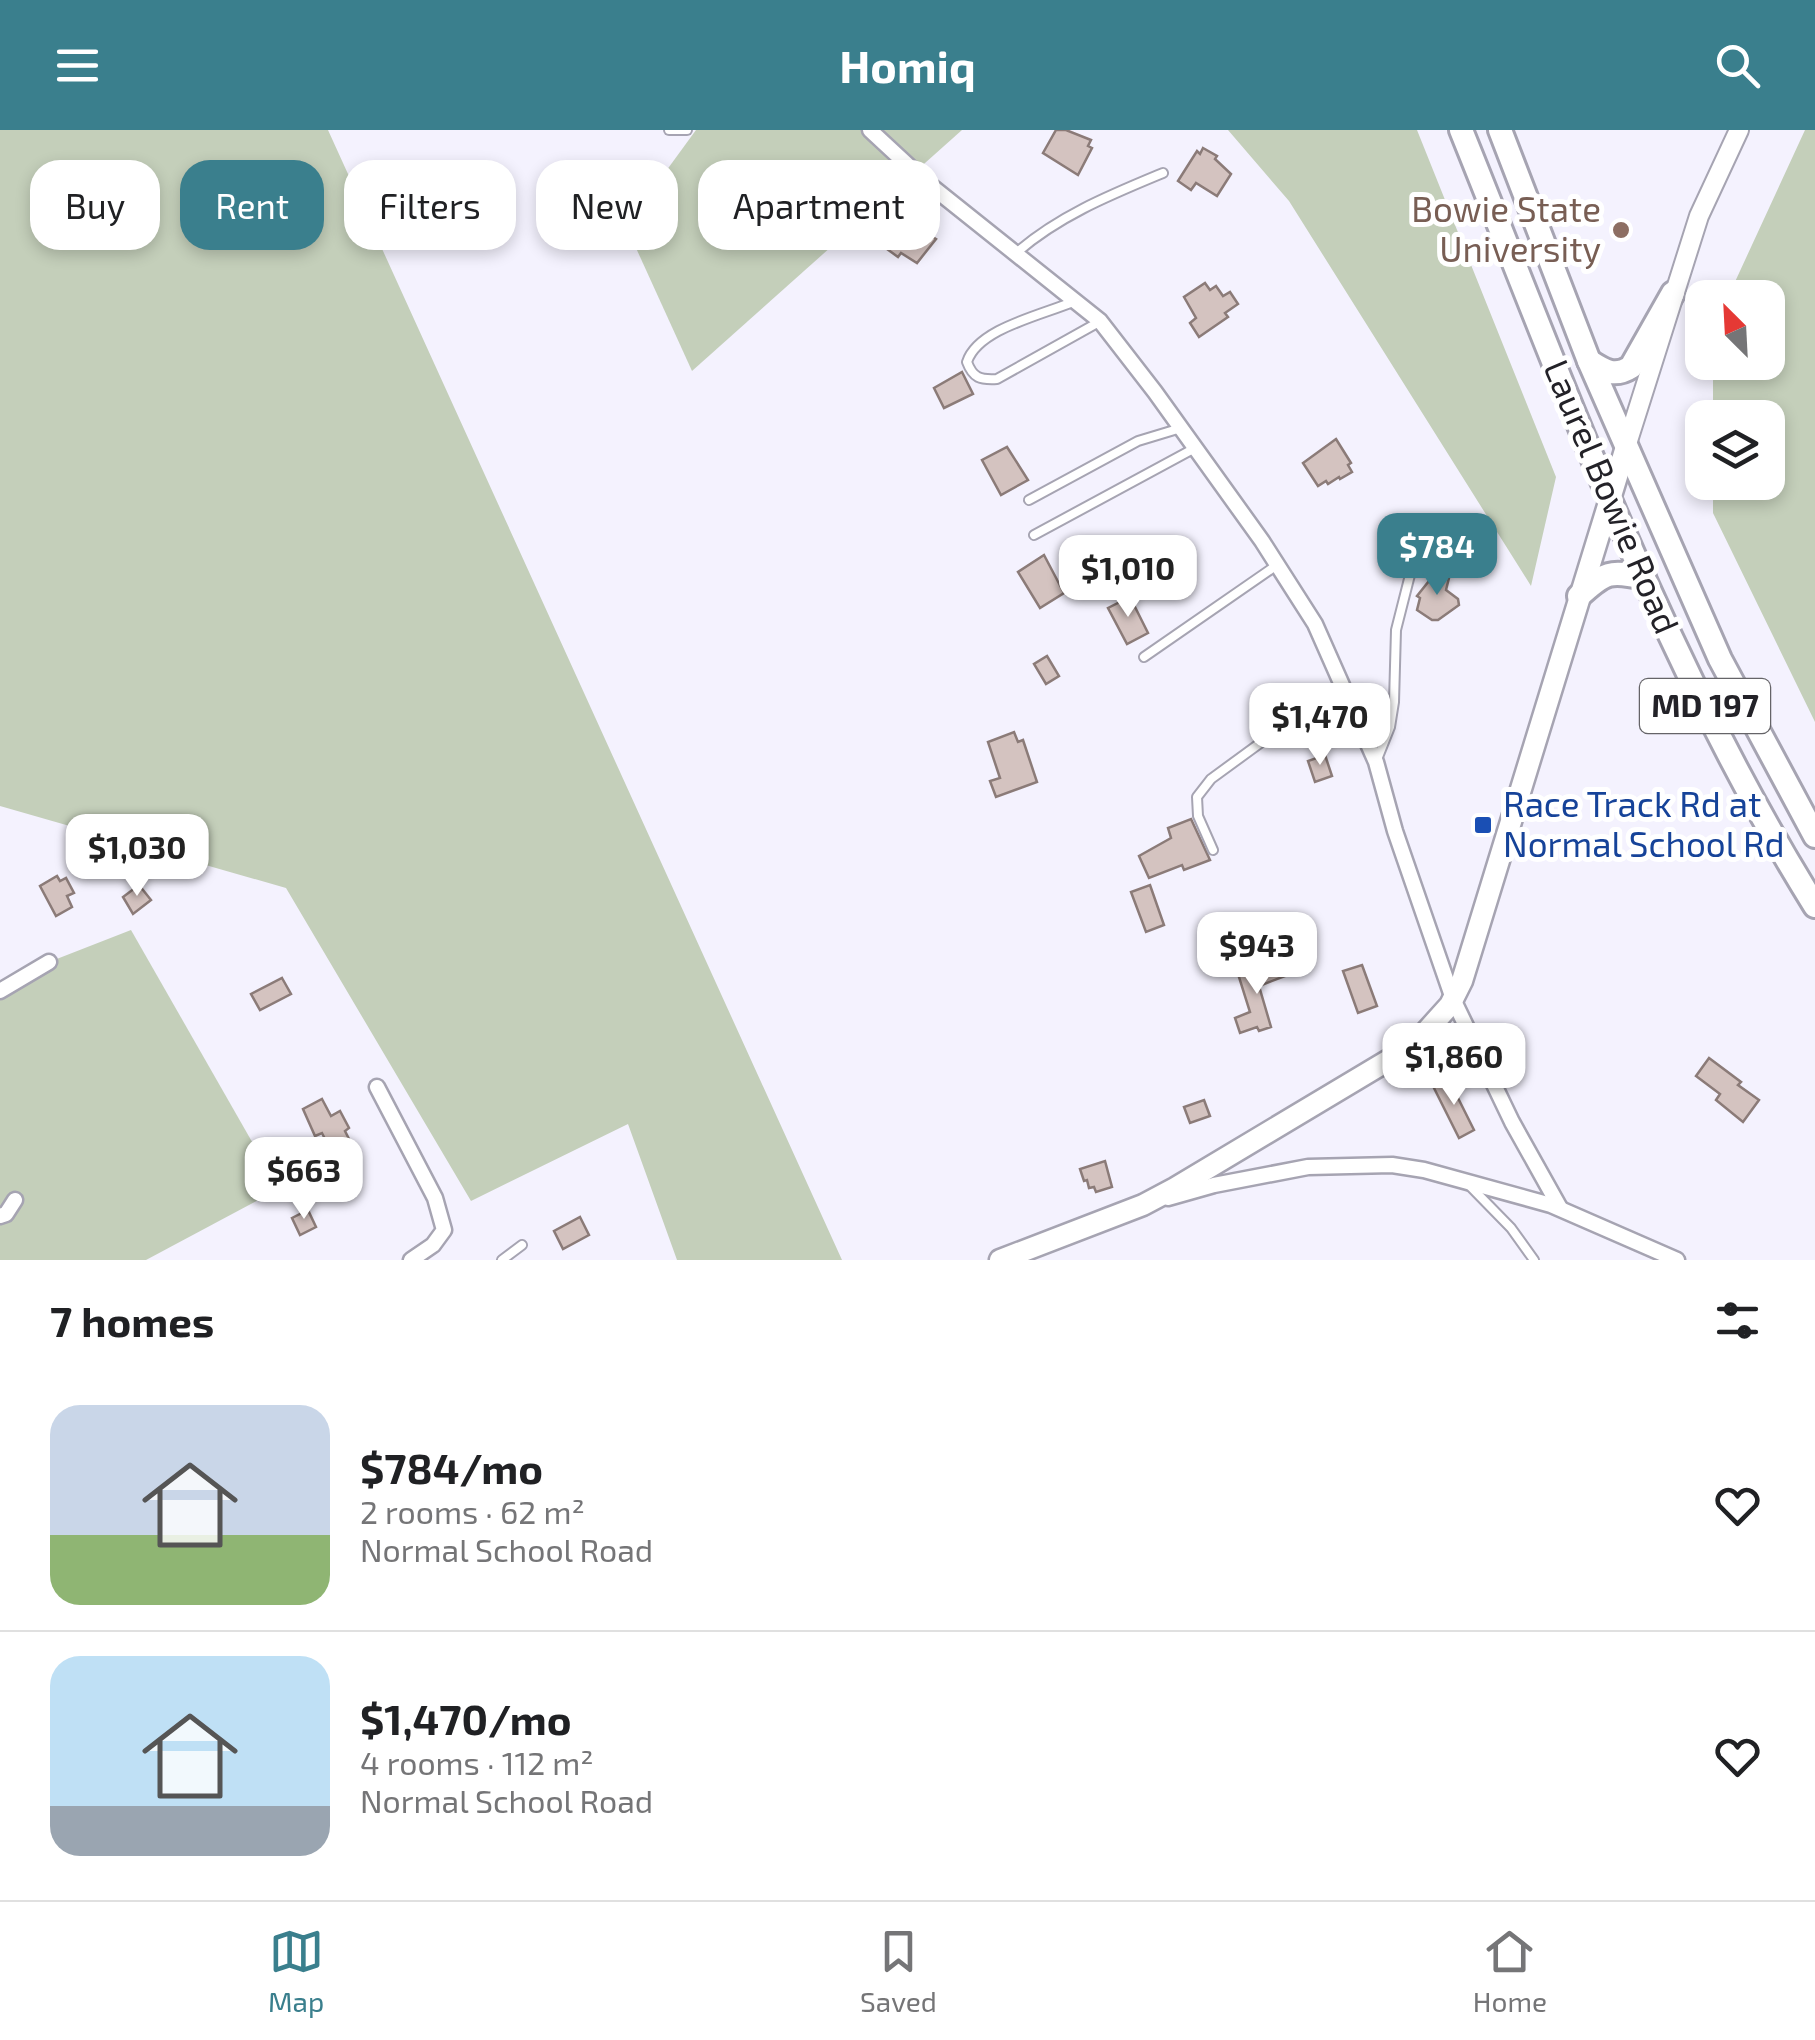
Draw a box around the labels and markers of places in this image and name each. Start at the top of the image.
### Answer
place label: Bowie State University [1411,187,1601,269]
marker: Bowie State University [1610,219,1632,241]
pin: $784 [1378,513,1496,598]
pin: $1,010 [1047,535,1209,620]
pin: $1,470 [1239,683,1401,768]
place label: Race Track Rd at Normal School Rd [1503,782,1785,864]
pin: $1,030 [56,814,218,899]
marker: Race Track Rd at Normal School Rd [1472,814,1494,836]
pin: $943 [1198,912,1316,997]
pin: $1,860 [1373,1023,1535,1108]
pin: $663 [245,1137,363,1222]

